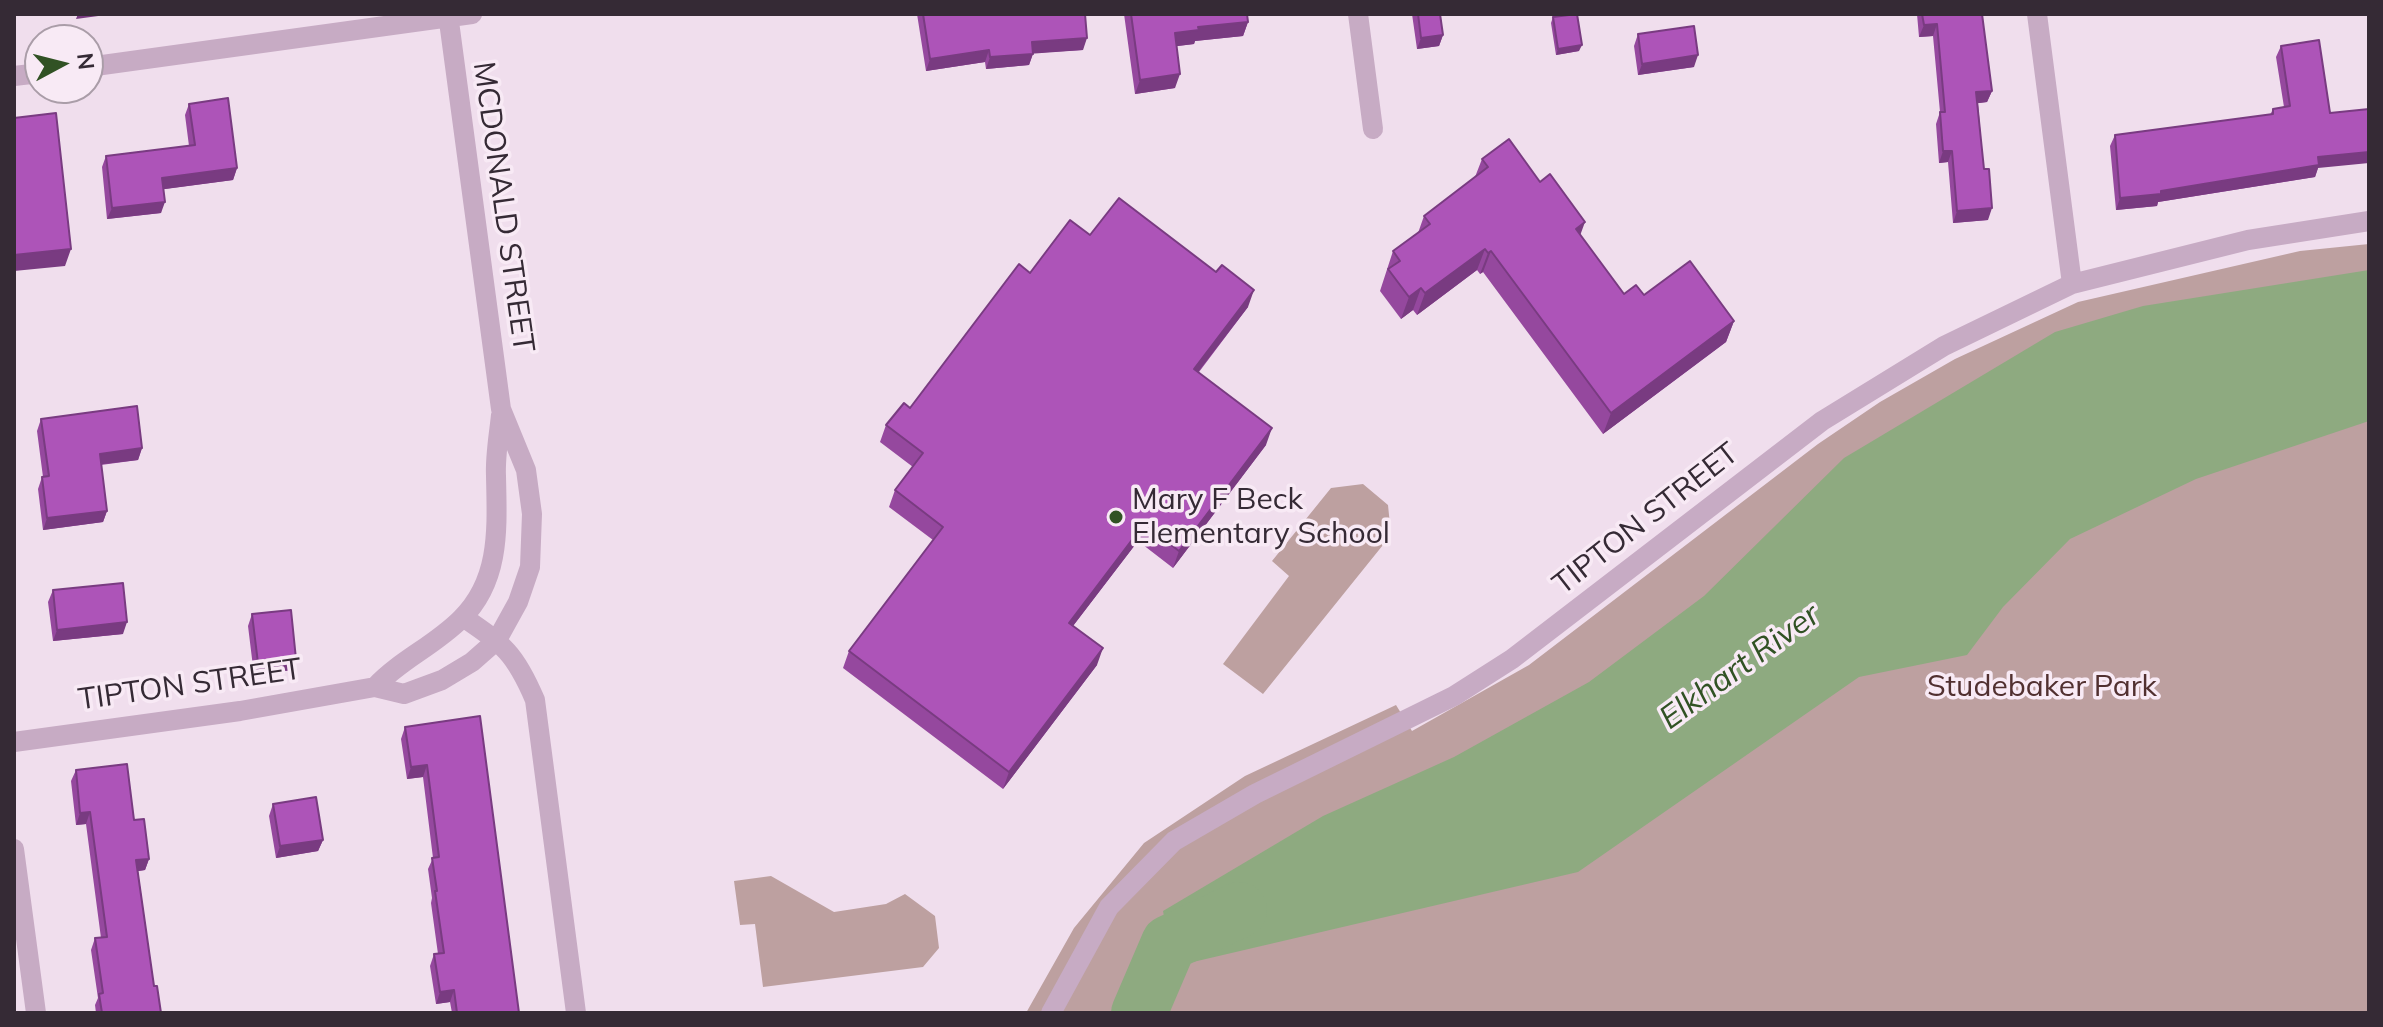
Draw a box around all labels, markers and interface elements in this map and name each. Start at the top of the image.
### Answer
north arrow [24,24,104,104]
text: N [71,51,101,71]
street label: MCDONALD STREET [465,59,541,355]
street label: TIPTON STREET [1546,435,1746,603]
place label: Mary F Beck Elementary School [1132,482,1390,552]
marker: Mary F Beck Elementary School [1107,508,1125,526]
water label: Elkhart River [1652,596,1828,738]
street label: TIPTON STREET [76,652,304,718]
park label: Studebaker Park [1927,669,2157,705]

